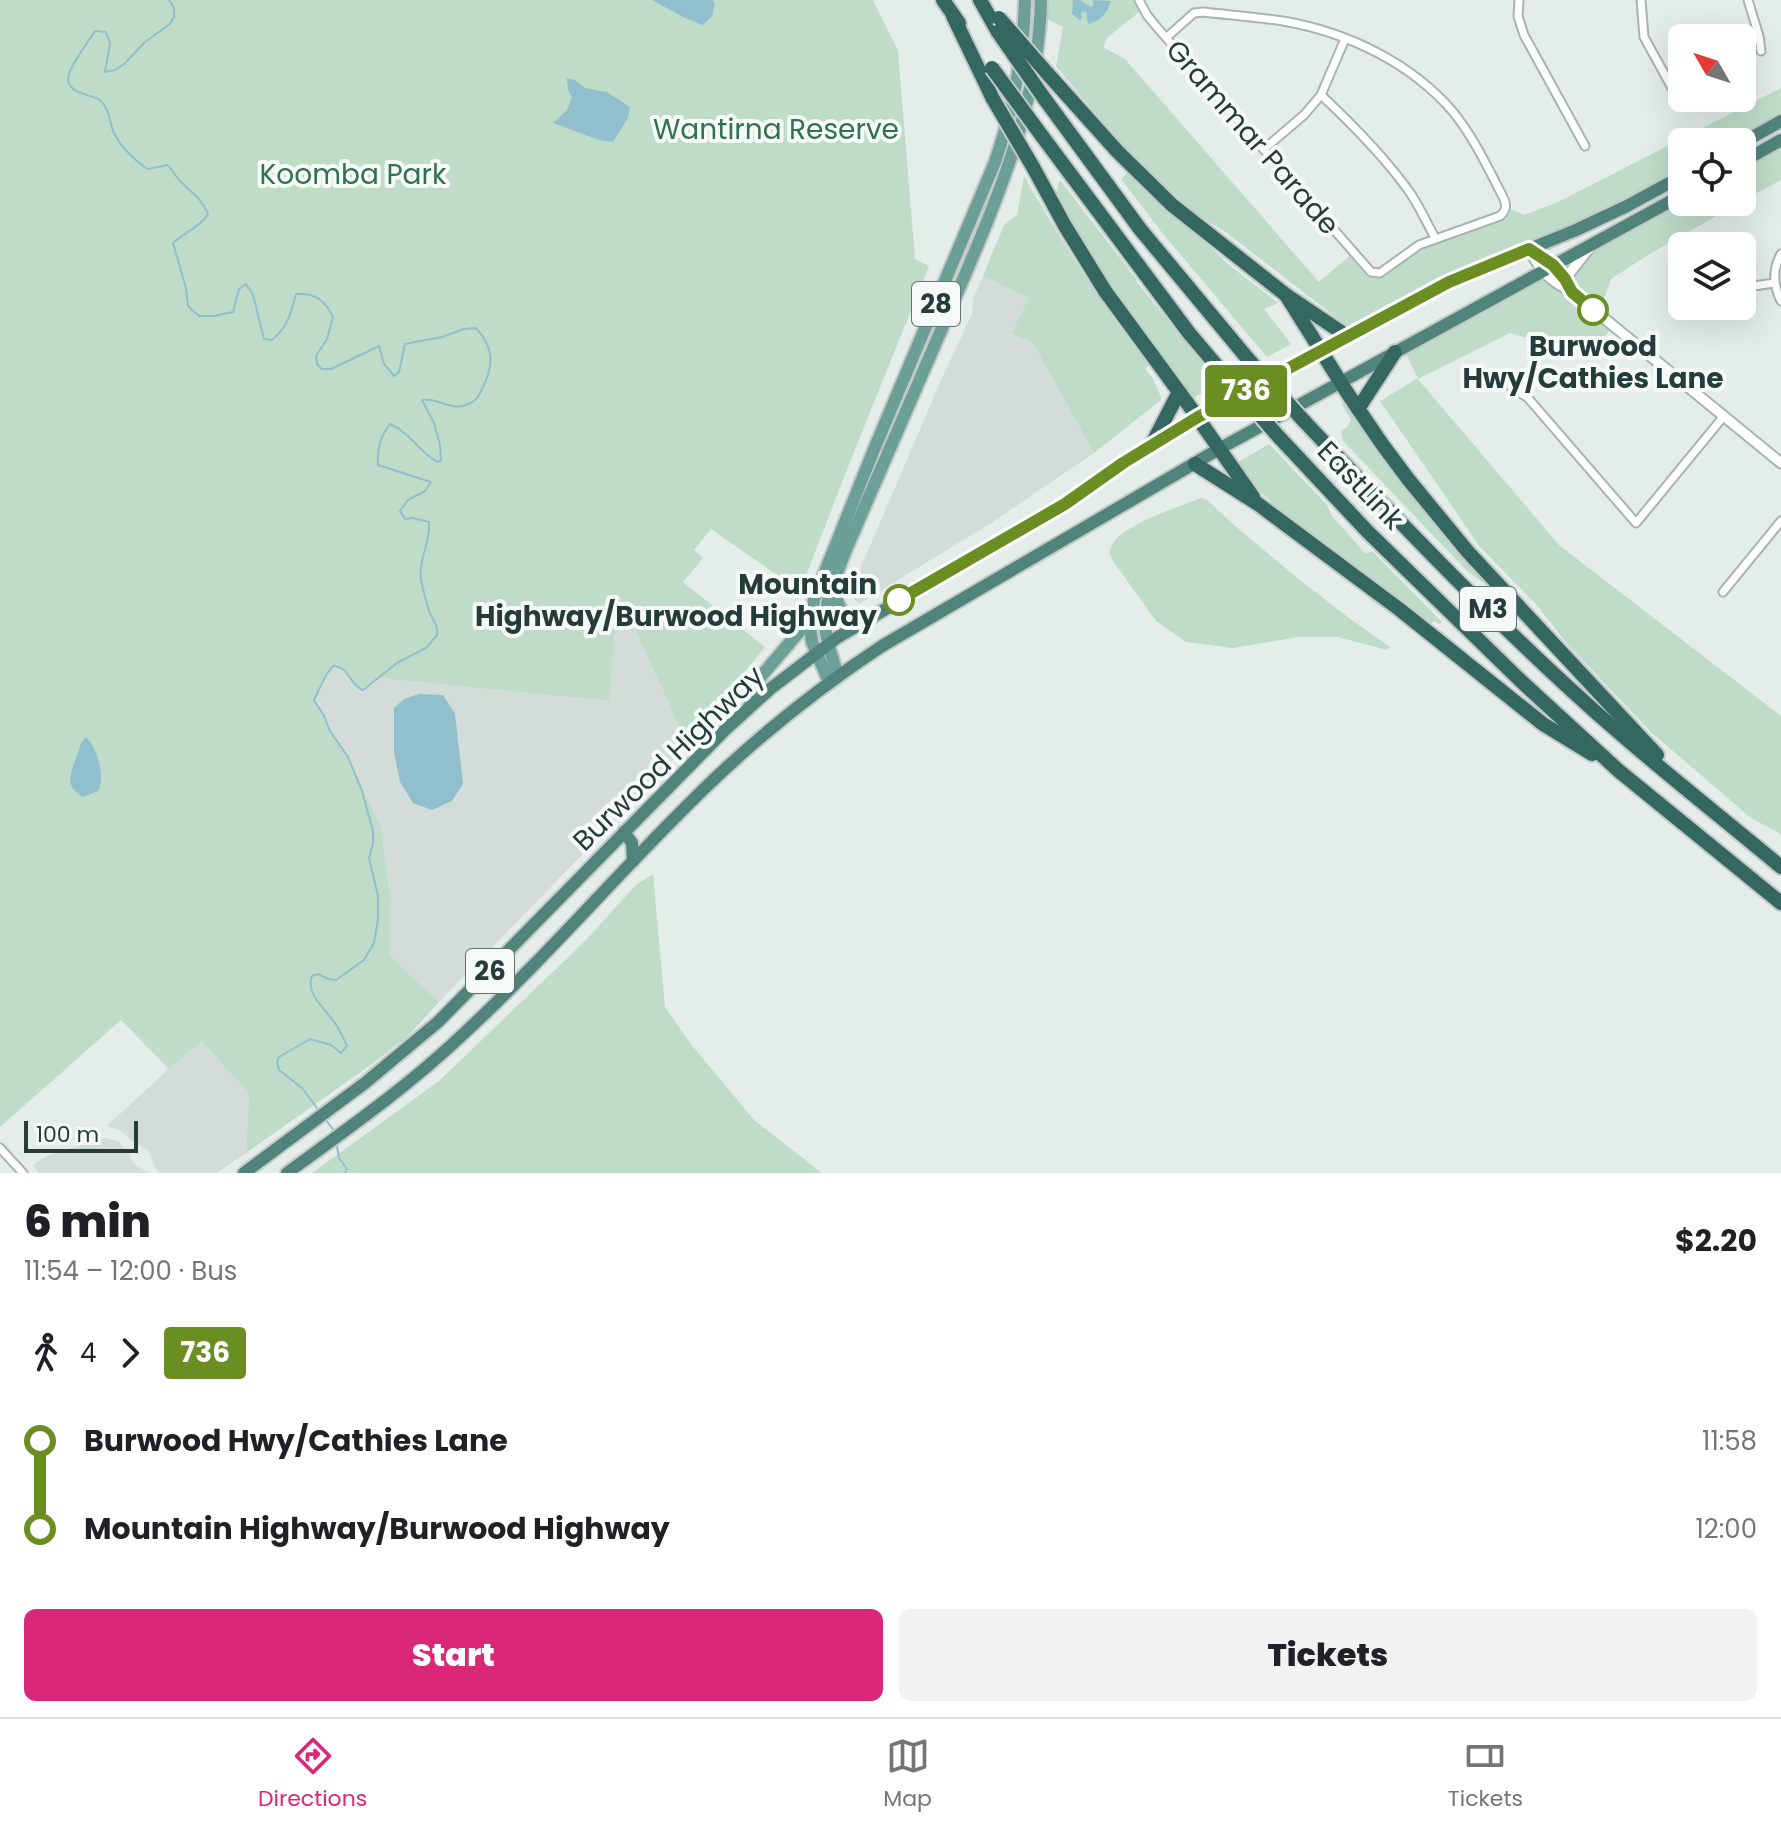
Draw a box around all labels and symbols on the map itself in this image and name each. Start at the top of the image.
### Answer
north arrow [1668,24,1756,112]
street label: Grammar Parade [1157,32,1348,243]
park label: Wantirna Reserve [653,110,899,149]
park label: Koomba Park [260,155,447,194]
road number: 28 [912,282,960,326]
marker: Burwood Hwy/Cathies Lane [1578,295,1608,325]
place label: Burwood Hwy/Cathies Lane [1462,327,1724,398]
line badge: 736 [1200,365,1292,417]
street label: EastLink [1309,432,1413,539]
place label: Mountain Highway/Burwood Highway [475,565,877,636]
marker: Mountain Highway/Burwood Highway [884,585,914,615]
road number: M3 [1460,587,1516,631]
street label: Burwood Highway [564,657,773,860]
road number: 26 [466,949,514,993]
scale bar [24,1117,138,1153]

